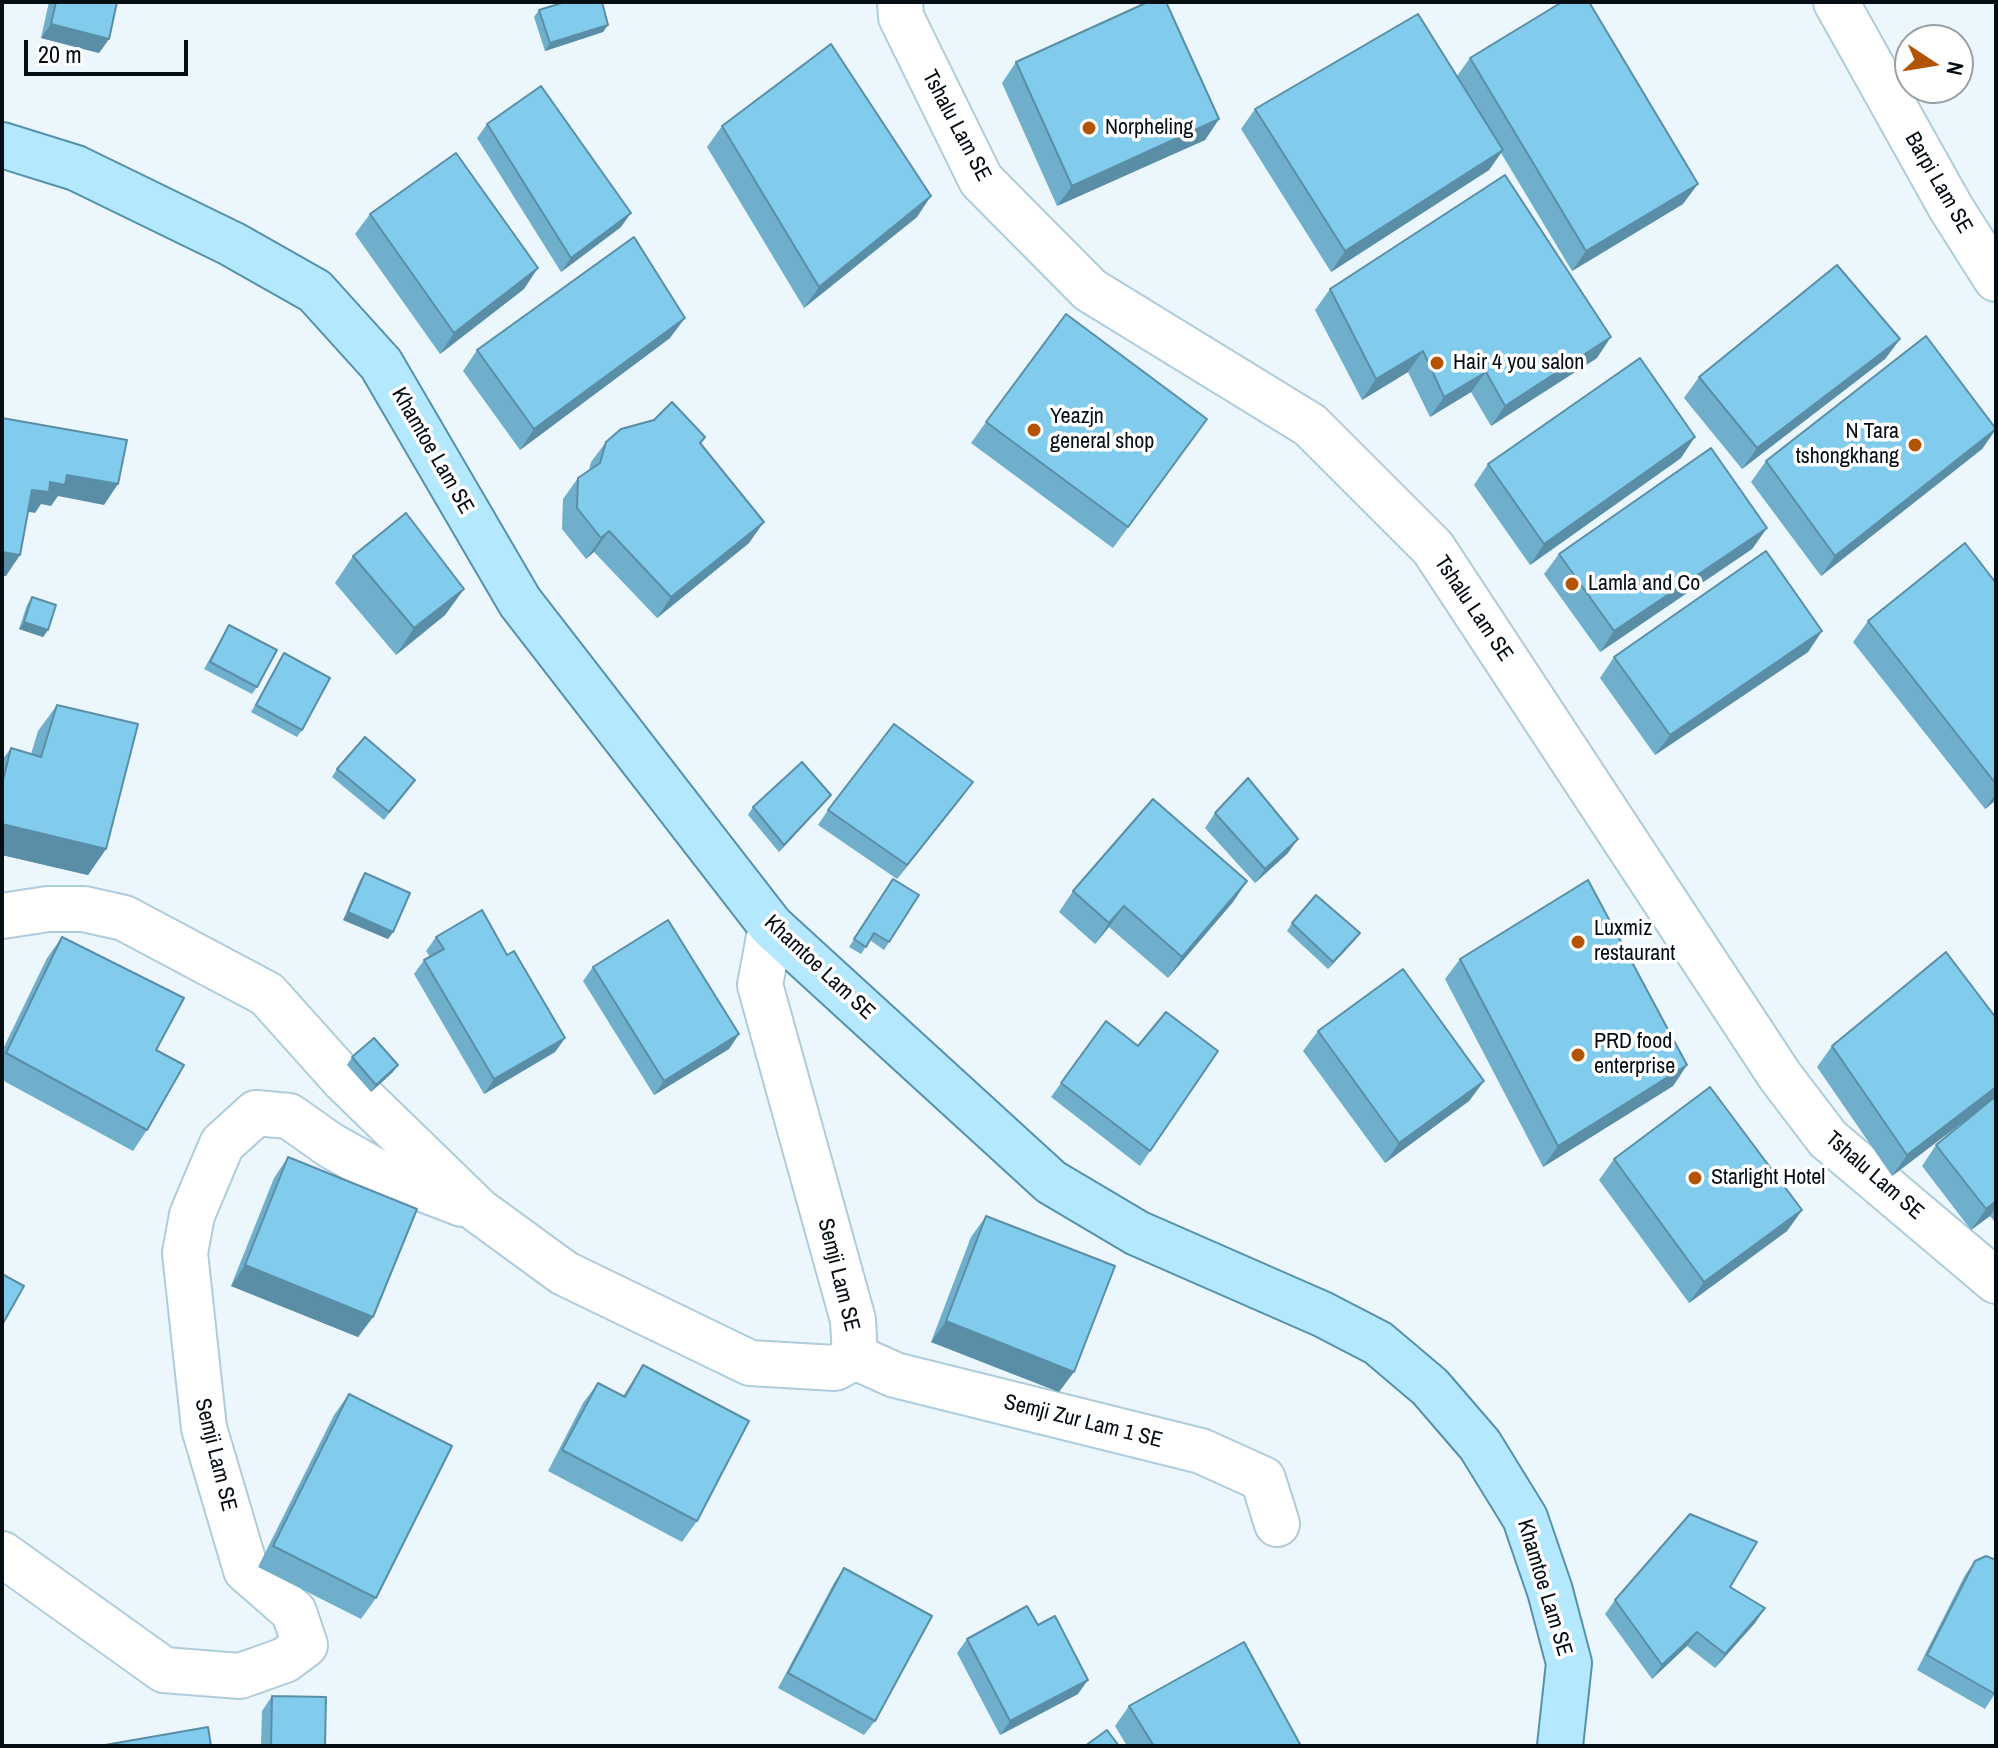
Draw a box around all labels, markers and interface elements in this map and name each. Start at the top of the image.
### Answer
scale bar [28,24,192,74]
north arrow [1894,24,1974,104]
text: 20 m [38,38,82,70]
text: N [1939,59,1972,78]
street label: Tshalu Lam SE [916,66,996,186]
place label: Norpheling [1105,115,1193,141]
marker: Norpheling [1080,119,1098,137]
street label: Barpi Lam SE [1898,128,1978,238]
place label: Hair 4 you salon [1453,350,1584,376]
marker: Hair 4 you salon [1428,354,1446,372]
street label: Khamtoe Lam SE [385,383,479,519]
place label: Yeazjn general shop [1050,404,1154,456]
place label: N Tara tshongkhang [1796,419,1899,470]
marker: Yeazjn general shop [1025,421,1043,439]
marker: N Tara tshongkhang [1906,436,1924,454]
street label: Tshalu Lam SE [1428,551,1518,667]
place label: Lamla and Co [1588,571,1700,597]
marker: Lamla and Co [1563,575,1581,593]
street label: Khamtoe Lam SE [758,910,880,1026]
place label: Luxmiz restaurant [1594,916,1675,968]
marker: Luxmiz restaurant [1569,933,1587,951]
place label: PRD food enterprise [1594,1029,1675,1080]
marker: PRD food enterprise [1569,1046,1587,1064]
street label: Tshalu Lam SE [1819,1126,1929,1226]
place label: Starlight Hotel [1711,1165,1825,1191]
marker: Starlight Hotel [1686,1169,1704,1187]
street label: Semji Lam SE [811,1216,865,1334]
street label: Semji Zur Lam 1 SE [1001,1390,1165,1454]
street label: Semji Lam SE [188,1396,242,1514]
street label: Khamtoe Lam SE [1511,1517,1577,1659]

